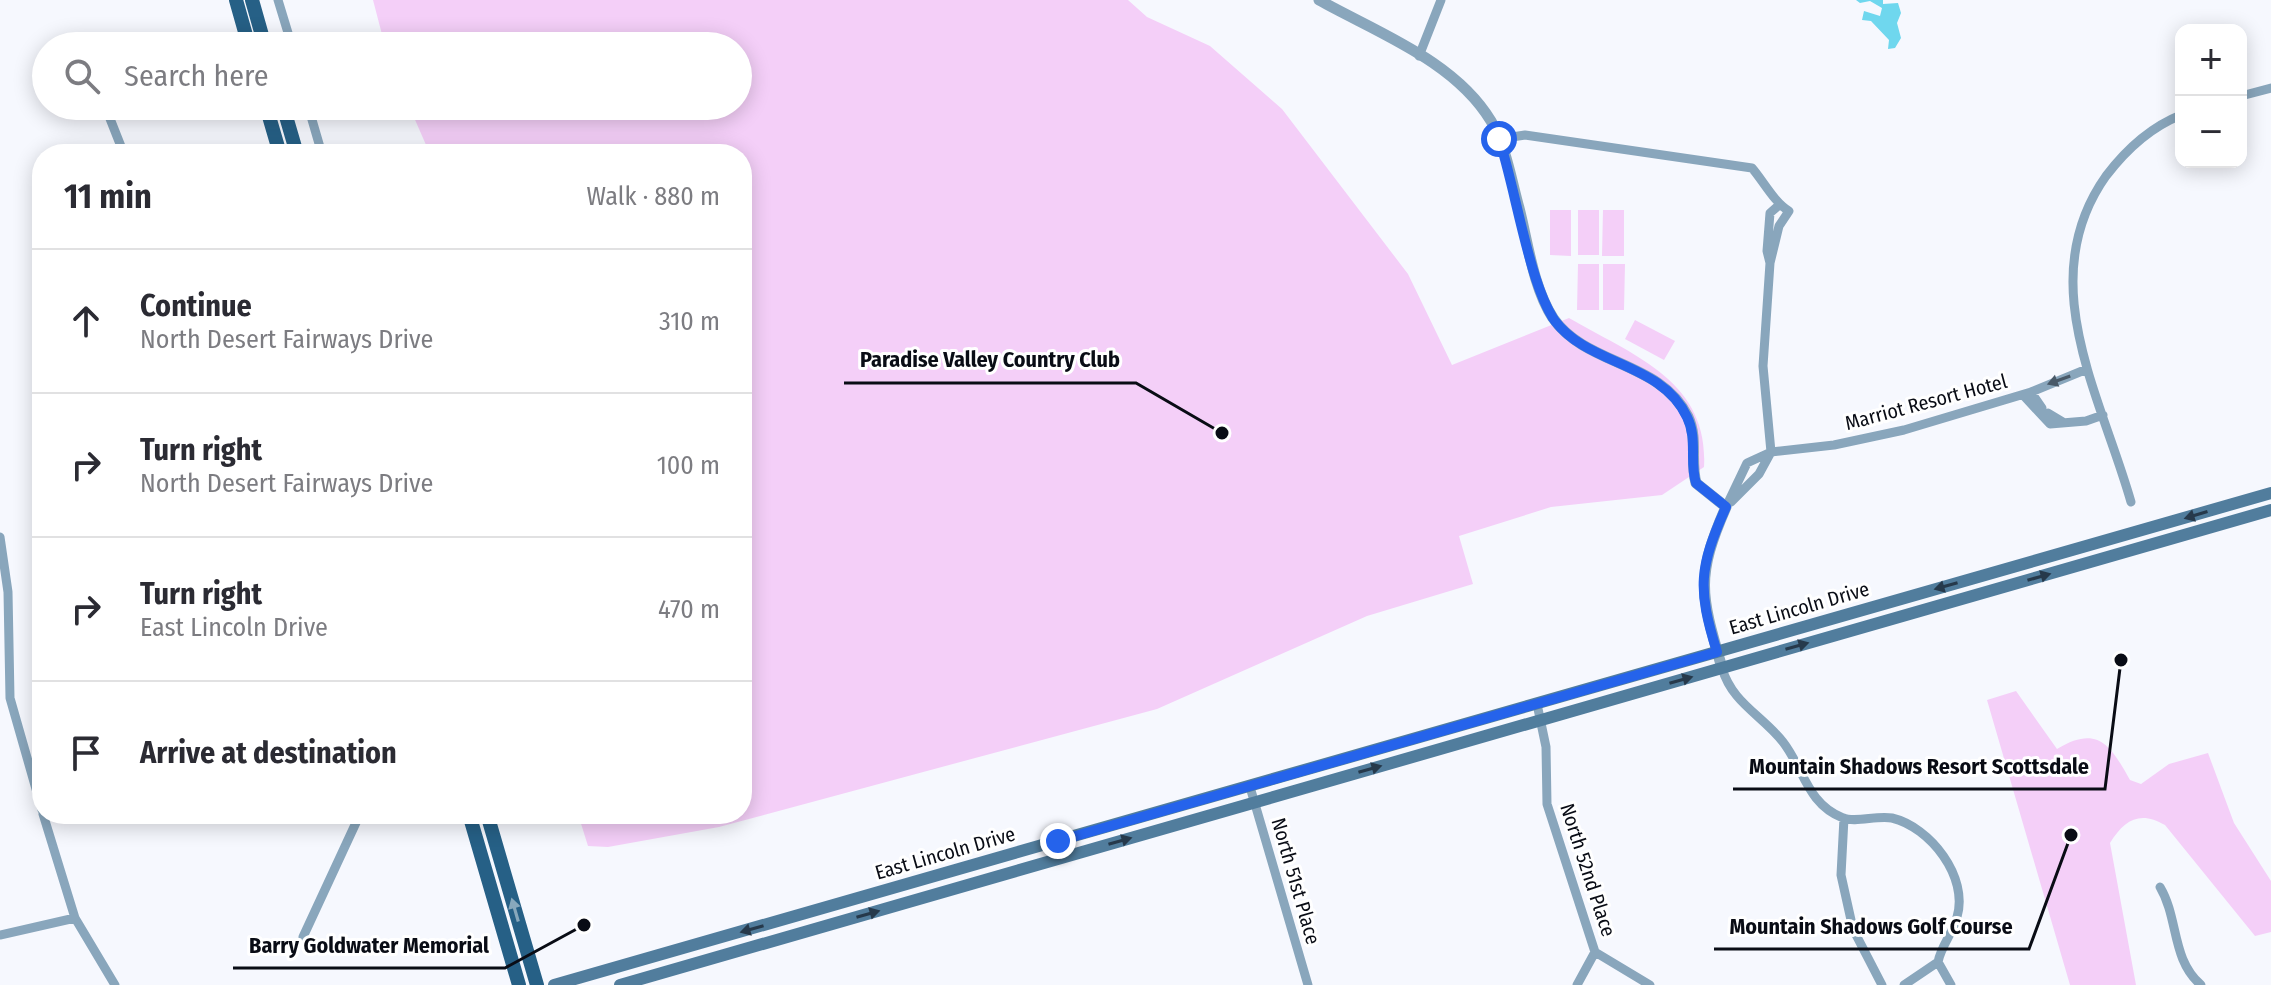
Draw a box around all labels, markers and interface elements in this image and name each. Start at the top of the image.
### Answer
map controls [2175,24,2247,168]
button: + [2175,24,2247,96]
search box [32,32,752,120]
icon: search [60,54,104,98]
text: Search here [124,58,269,94]
button: − [2175,96,2247,168]
route start [1481,121,1517,157]
text: 11 min [64,176,152,217]
text: Walk · 880 m [586,181,720,212]
text: Continue [140,288,252,324]
icon: ahead [64,299,108,343]
text: 310 m [659,306,720,337]
text: North Desert Fairways Drive [140,324,433,355]
callout: Paradise Valley Country Club [844,337,1136,383]
text: Paradise Valley Country Club [860,346,1120,373]
street label: Marriot Resort Hotel [1842,369,2010,435]
one-way arrow [2047,374,2071,387]
text: Turn right [140,432,262,468]
icon: right [64,443,108,487]
text: 100 m [657,450,720,481]
text: North Desert Fairways Drive [140,468,433,499]
one-way arrow [2184,509,2208,522]
one-way arrow [2027,570,2052,582]
text: Turn right [140,576,262,612]
street label: East Lincoln Drive [1726,577,1872,639]
one-way arrow [1934,581,1959,593]
icon: right [64,587,108,631]
text: 470 m [658,594,720,625]
text: East Lincoln Drive [140,612,328,643]
one-way arrow [1785,639,1809,652]
one-way arrow [1669,673,1693,686]
icon: arrive [64,731,108,775]
text: Arrive at destination [140,735,397,771]
callout: Mountain Shadows Resort Scottsdale [1733,743,2105,789]
text: Mountain Shadows Resort Scottsdale [1749,753,2089,780]
one-way arrow [1359,762,1383,775]
street label: North 52nd Place [1555,800,1621,940]
street label: North 51st Place [1266,815,1326,947]
street label: East Lincoln Drive [872,822,1018,884]
route end [1040,823,1076,859]
one-way arrow [1108,834,1133,846]
one-way arrow [508,898,521,922]
callout: Mountain Shadows Golf Course [1714,903,2029,949]
one-way arrow [856,907,880,920]
text: Mountain Shadows Golf Course [1729,913,2013,940]
callout: Barry Goldwater Memorial [233,922,505,968]
one-way arrow [740,923,764,936]
text: Barry Goldwater Memorial [249,932,490,959]

